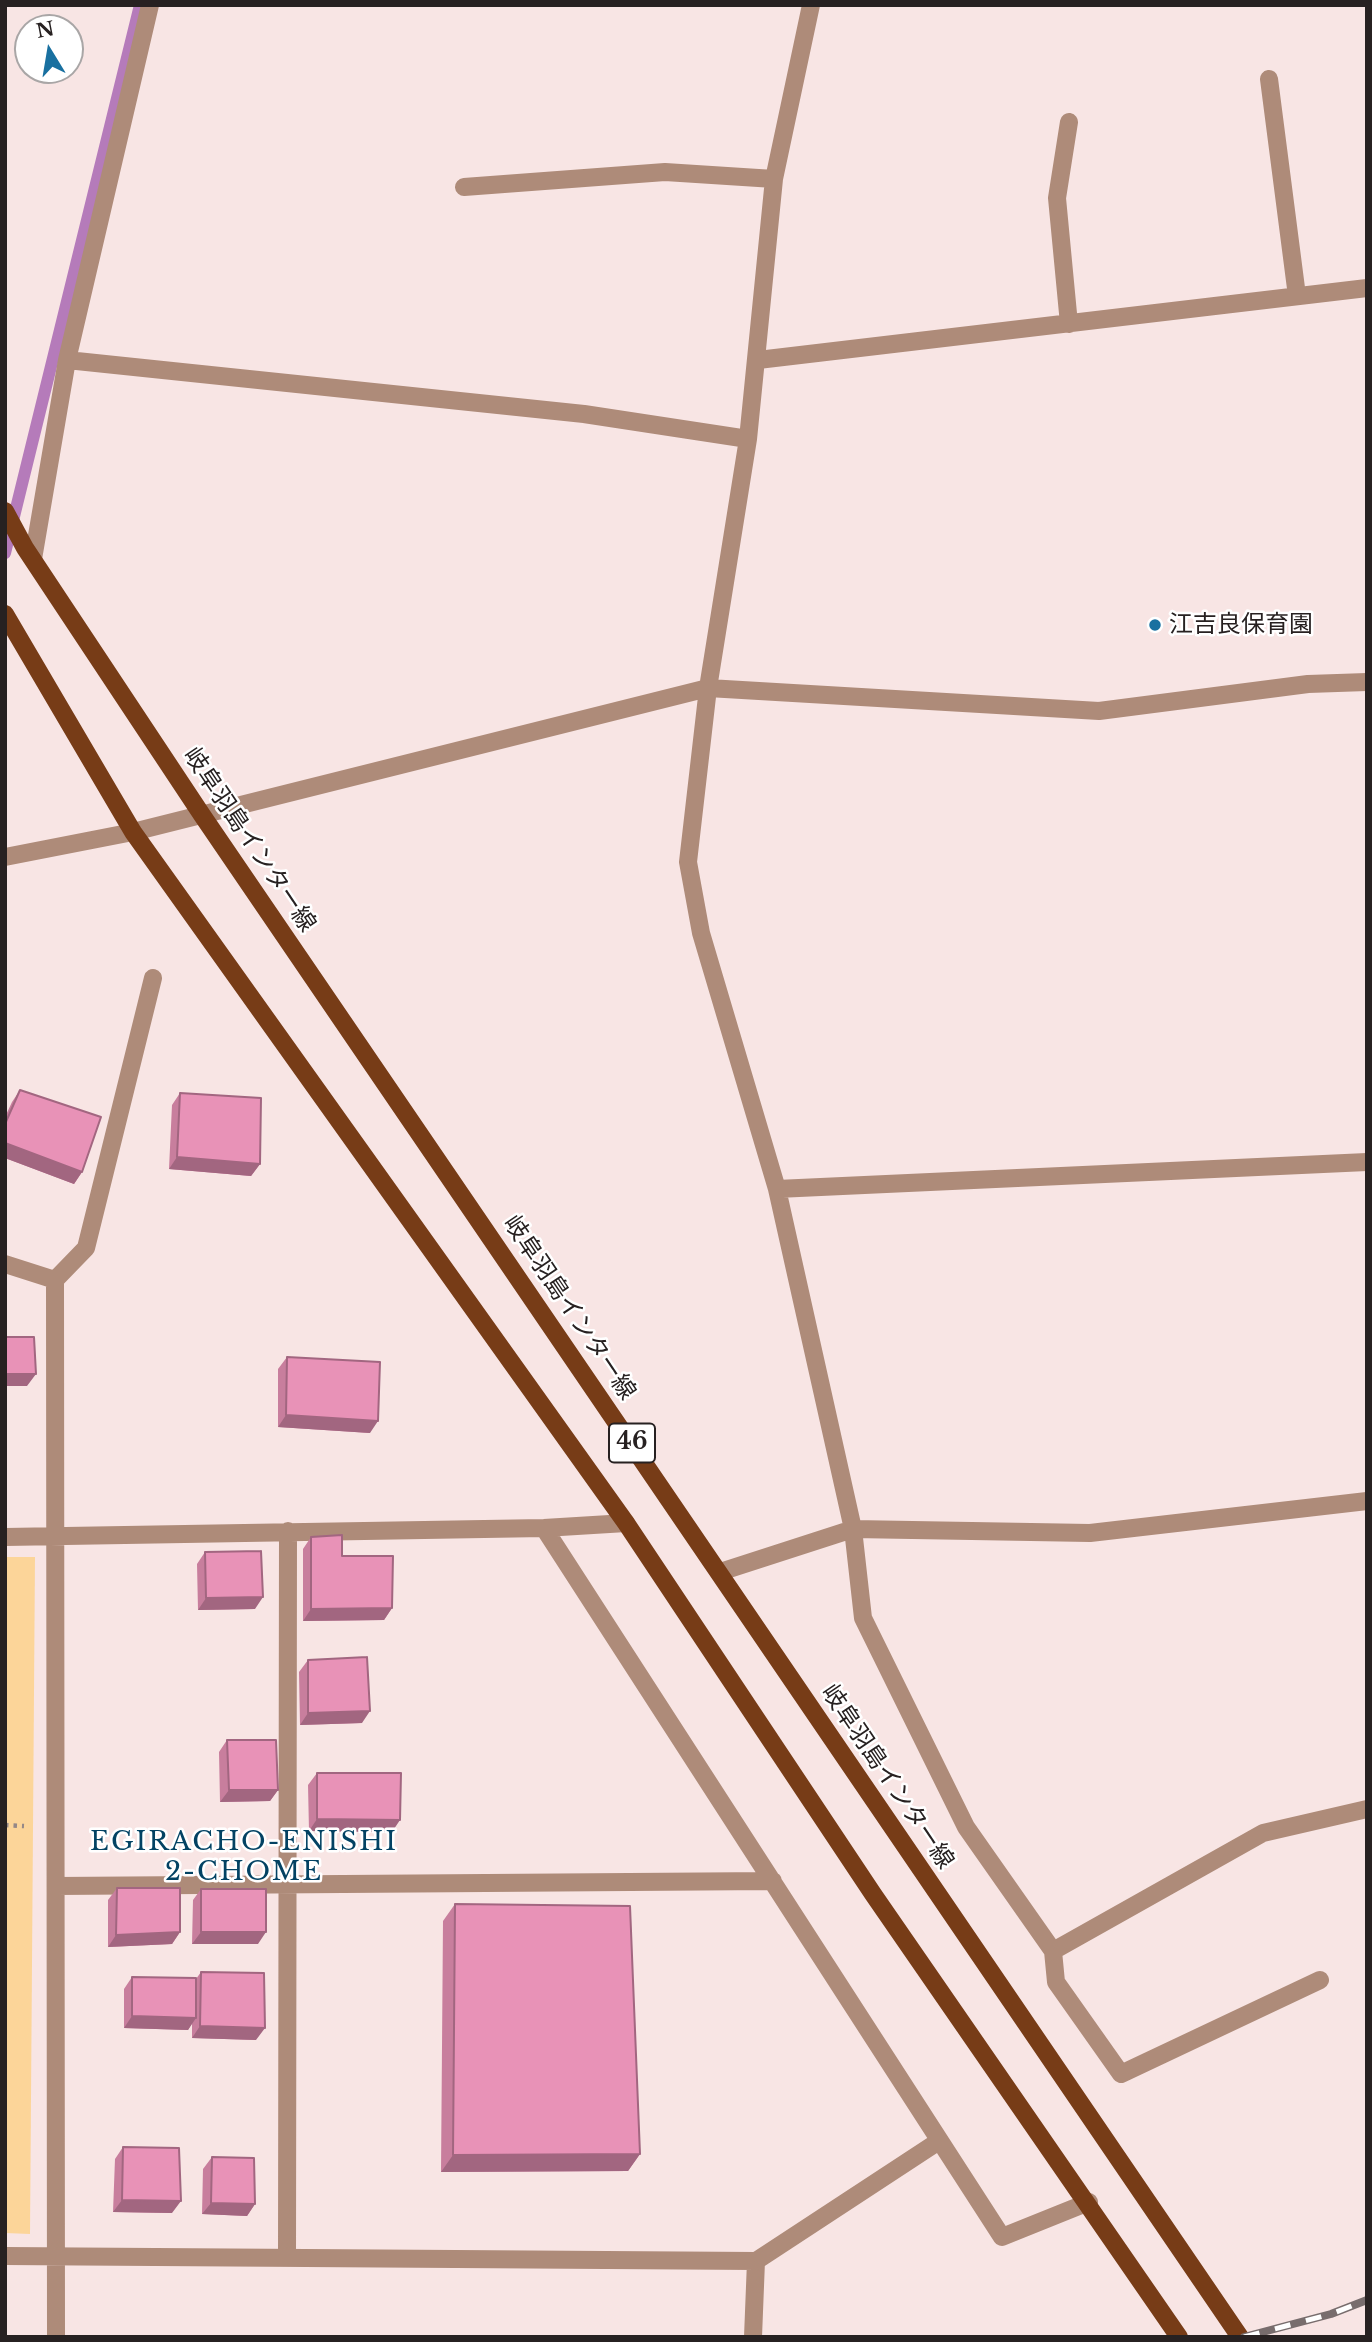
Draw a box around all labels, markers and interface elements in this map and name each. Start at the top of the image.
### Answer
north arrow [14,14,84,84]
text: N [34,17,56,43]
place label: 江吉良保育園 [1169,611,1313,639]
marker: 江吉良保育園 [1147,617,1163,633]
street label: 岐阜羽島インター線 [177,742,321,938]
street label: 岐阜羽島インター線 [497,1210,641,1406]
road number: 46 [609,1424,655,1462]
street label: 岐阜羽島インター線 [815,1679,959,1875]
district label: EGIRACHO-ENISHI 2-CHOME [92,1827,396,1888]

